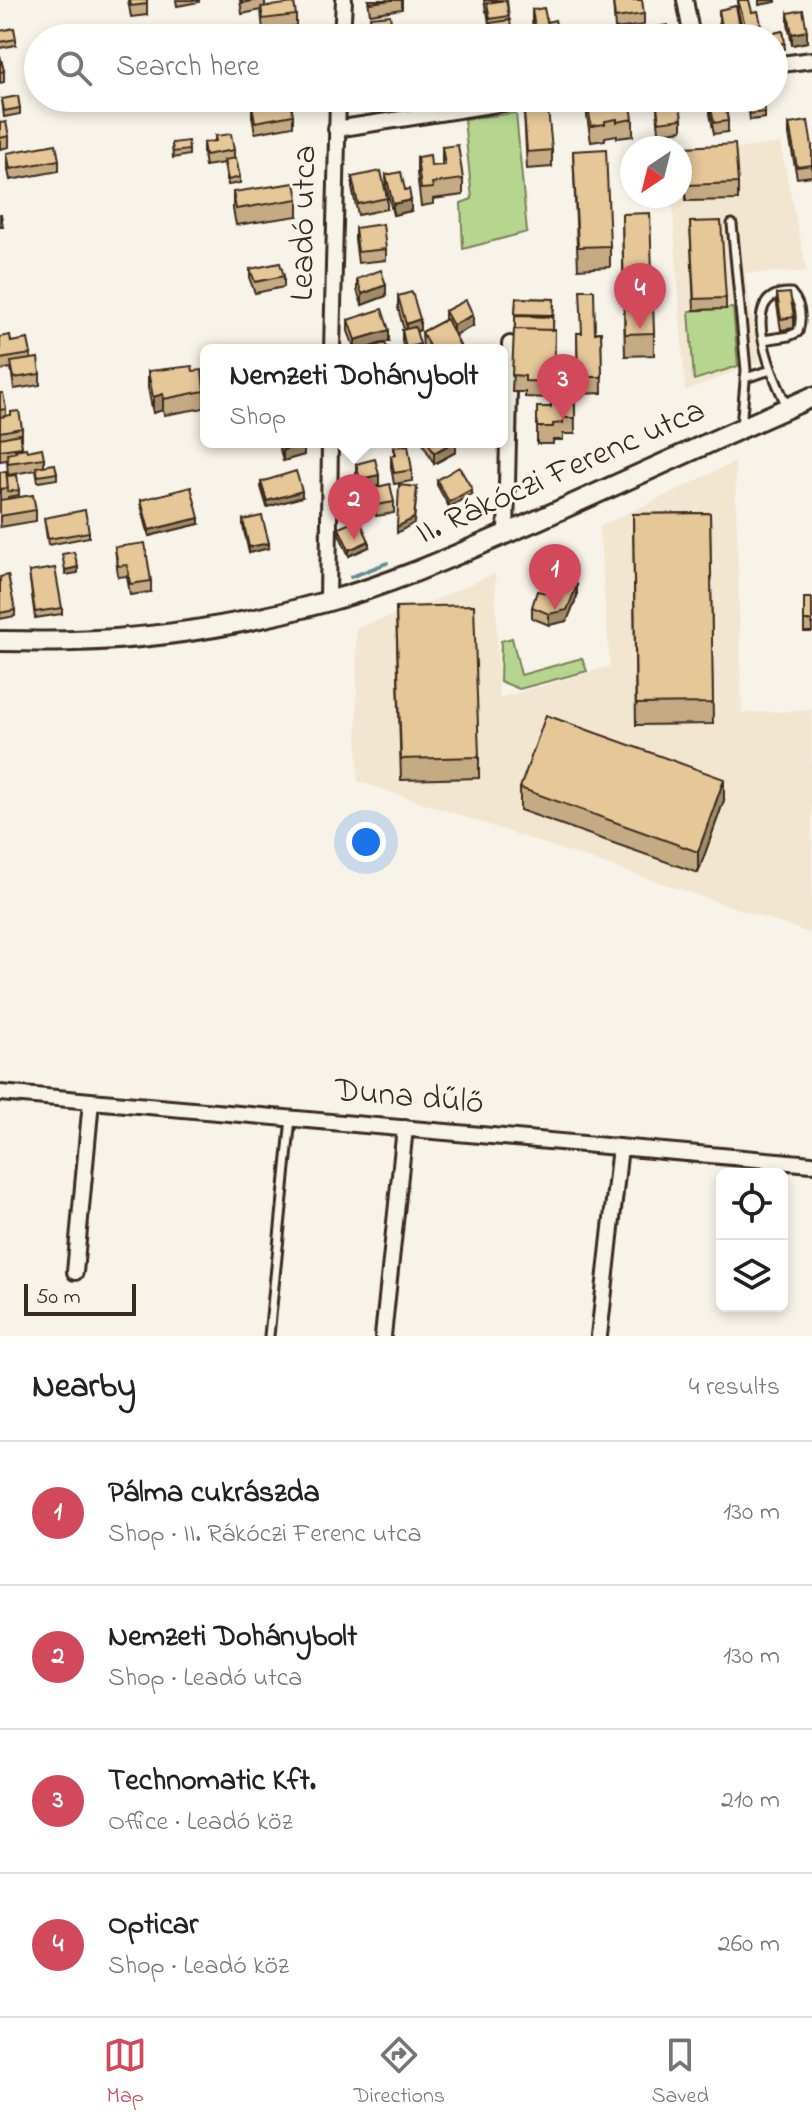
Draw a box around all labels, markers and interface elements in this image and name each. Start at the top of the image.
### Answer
search box [24,24,788,112]
icon: search [52,46,96,90]
text: Search here [116,46,260,90]
north arrow [620,136,692,208]
street label: Leadó utca [279,145,331,301]
pin: 4 [614,263,666,329]
popup [200,344,508,448]
pin: 3 [537,354,589,420]
text: Nemzeti Dohánybolt [229,355,479,399]
street label: II. Rákóczi Ferenc utca [409,387,713,559]
text: Shop [229,399,286,437]
pin: 2 [328,474,380,540]
pin: 1 [529,544,581,610]
your location [346,822,386,862]
street label: Duna dűlő [331,1066,486,1129]
map controls [716,1168,788,1312]
button: locate [716,1168,788,1240]
button: layers [716,1240,788,1312]
scale bar [24,1280,136,1316]
text: 50 m [36,1282,81,1314]
text: Nearby [32,1363,136,1413]
text: 4 results [689,1369,780,1407]
text: Pálma cukrászda [108,1472,320,1516]
text: 1 [54,1494,62,1532]
text: 130 m [723,1494,780,1532]
text: Shop · II. Rákóczi Ferenc utca [108,1516,422,1554]
text: Nemzeti Dohánybolt [108,1616,357,1660]
text: 2 [52,1638,64,1676]
text: 130 m [723,1638,780,1676]
text: Shop · Leadó utca [108,1660,302,1698]
text: Technomatic Kft. [108,1760,316,1804]
text: 3 [53,1782,63,1820]
text: 210 m [721,1782,780,1820]
text: Office · Leadó köz [108,1804,293,1842]
text: Opticar [108,1904,198,1948]
text: 4 [53,1926,63,1964]
text: 260 m [718,1926,780,1964]
text: Shop · Leadó köz [108,1948,289,1986]
tab: Map [103,2033,147,2113]
tab: Directions [354,2033,445,2113]
tab: Saved [651,2033,709,2113]

